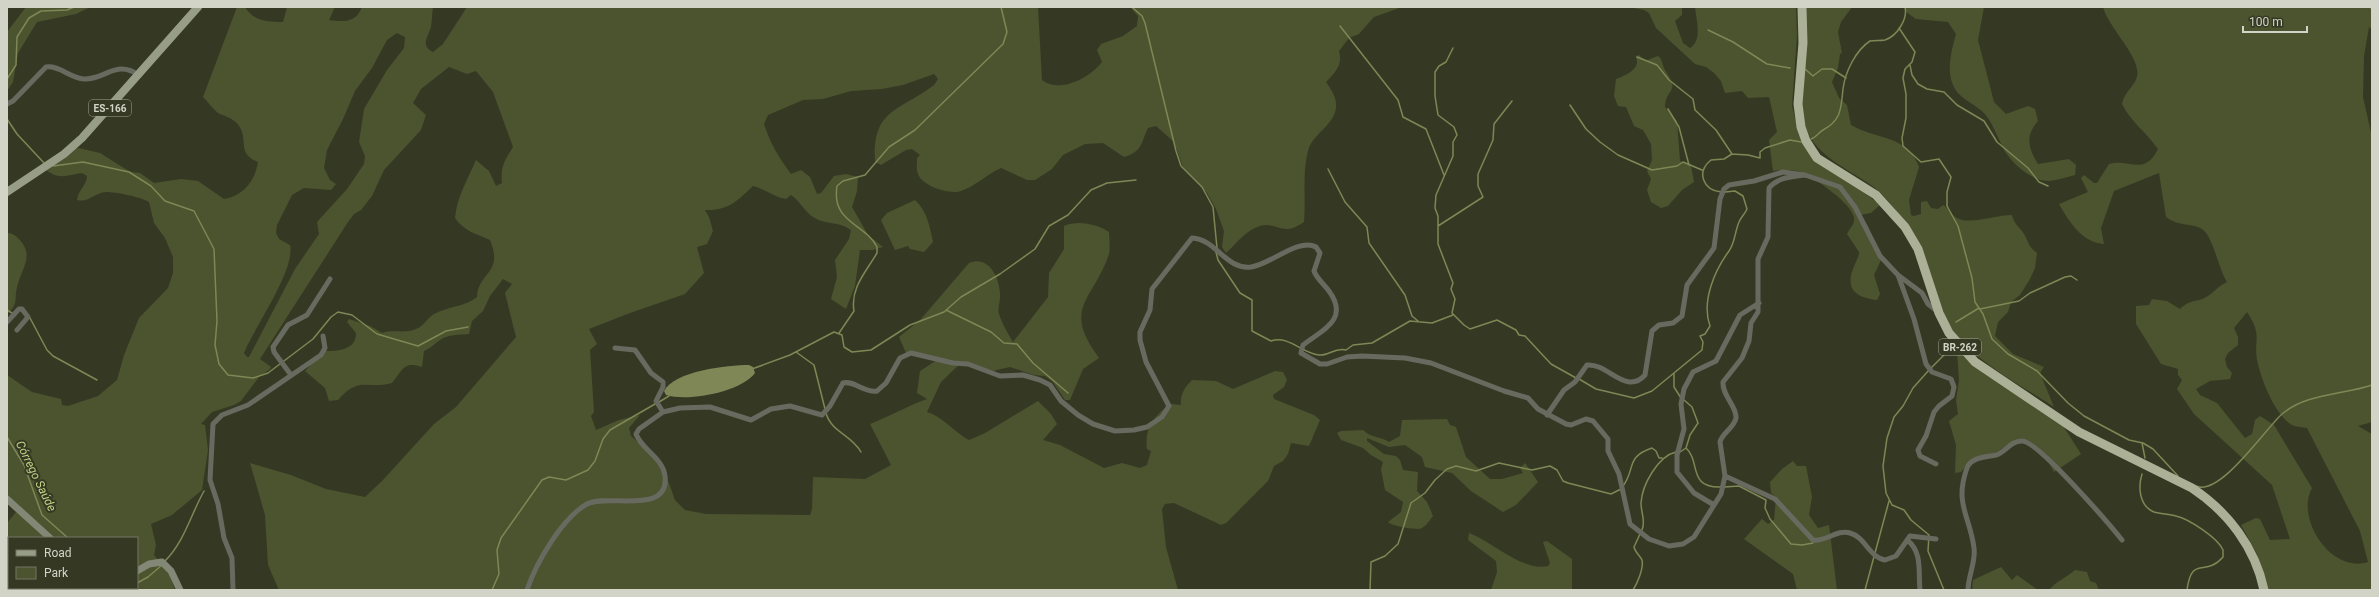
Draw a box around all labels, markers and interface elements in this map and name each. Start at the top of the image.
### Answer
scale bar [2243,8,2307,34]
text: 100 m [2249,15,2283,29]
road number: ES-166 [89,100,131,116]
road number: BR-262 [1939,339,1981,355]
water label: Córrego Saúde [13,438,59,514]
legend [8,537,138,589]
text: Road [44,546,72,560]
text: Park [44,566,69,580]

